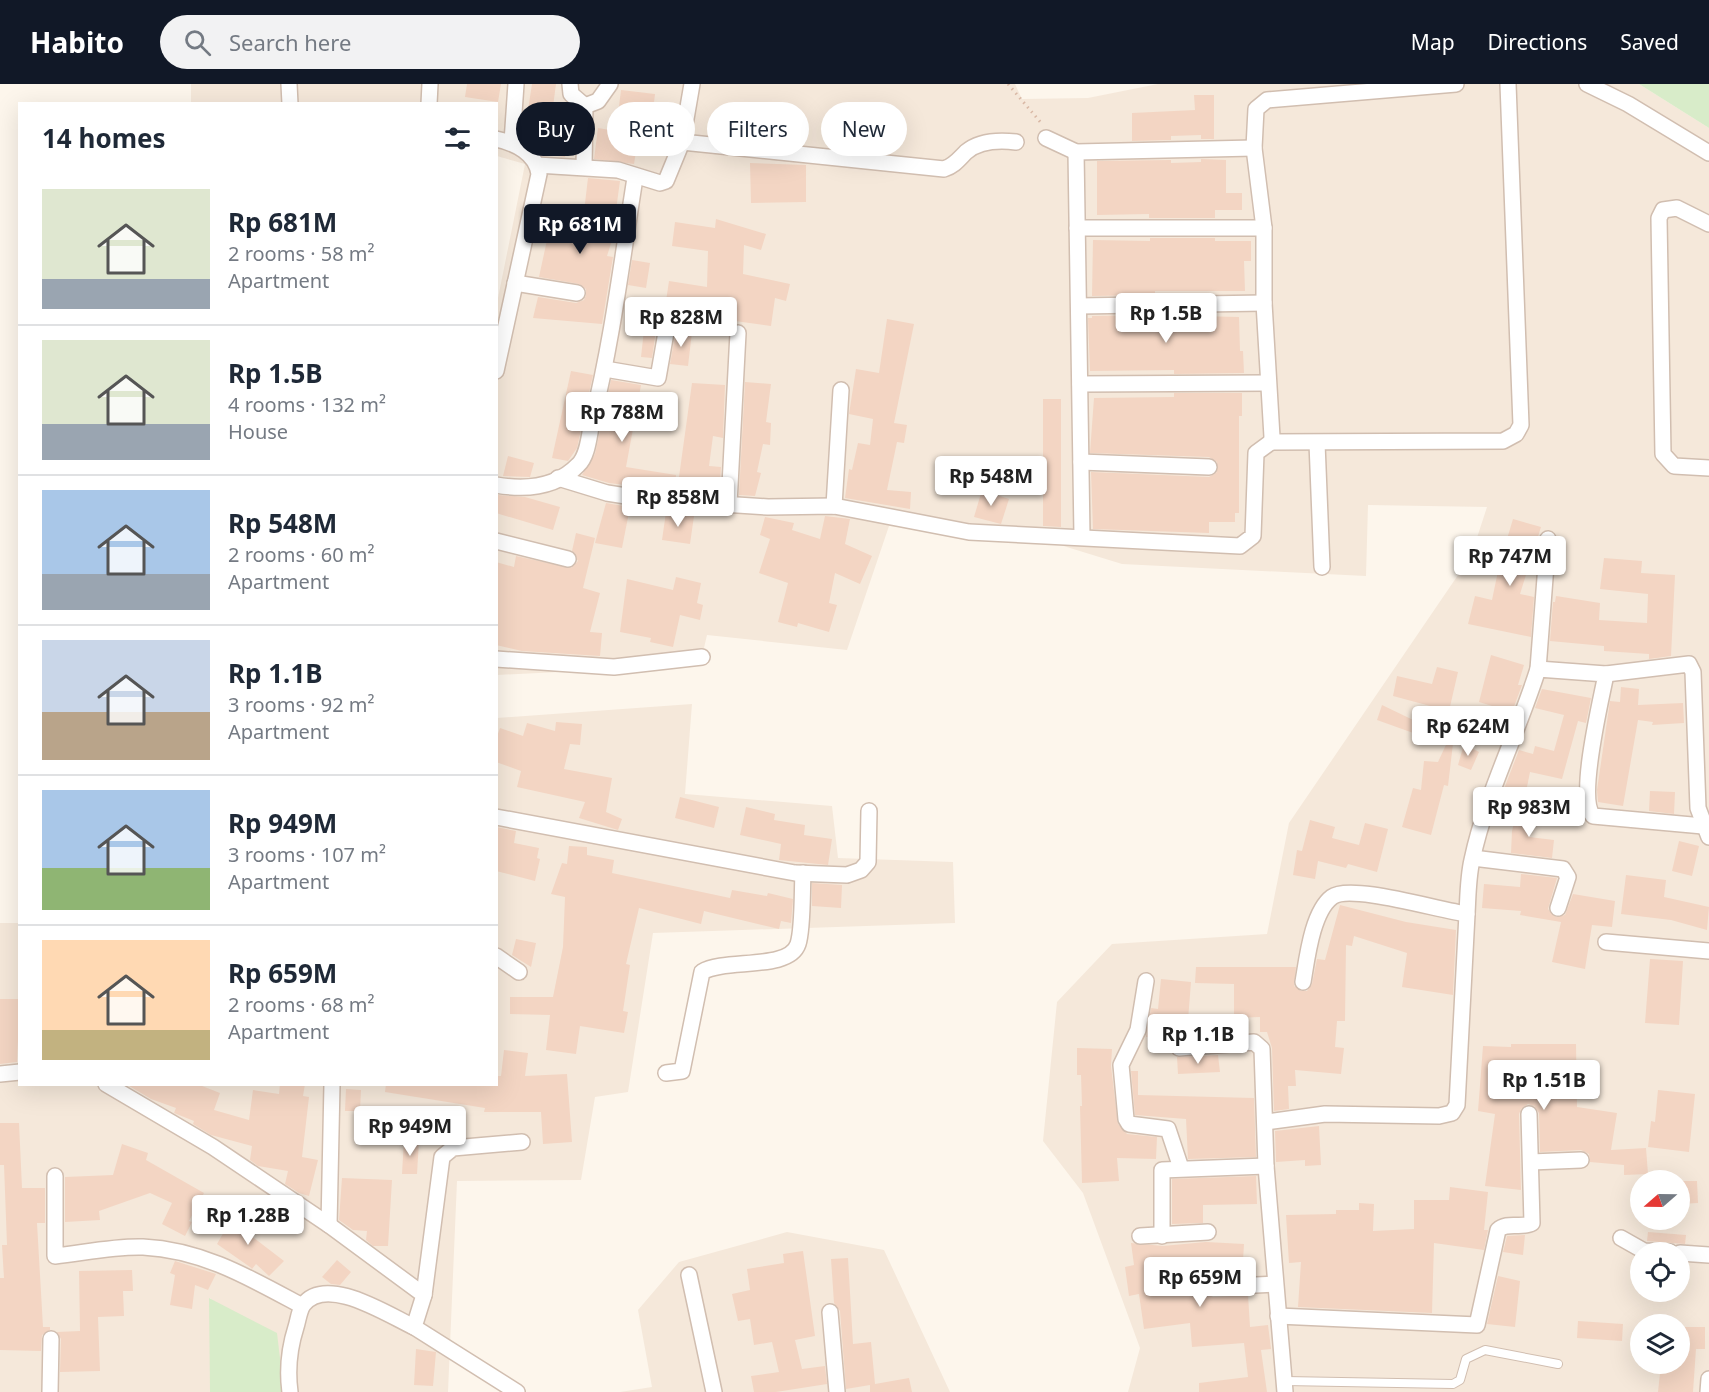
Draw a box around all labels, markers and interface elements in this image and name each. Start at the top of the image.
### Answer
search box [160,15,580,69]
text: Habito [30,23,124,61]
icon: search [181,26,214,59]
text: Search here [229,27,351,57]
text: Map [1411,28,1455,56]
text: Directions [1488,28,1587,56]
text: Saved [1620,28,1679,56]
chip: Buy [516,102,595,156]
chip: Rent [607,102,695,156]
chip: Filters [707,102,809,156]
chip: New [821,102,907,156]
text: 14 homes [42,120,166,156]
icon: filters [441,122,474,155]
text: Rp 681M [228,204,337,240]
pin: Rp 681M [525,204,635,255]
text: Rp 681M [538,210,622,237]
icon: home [90,213,162,285]
text: 2 rooms · 58 m² [228,240,375,267]
text: Apartment [228,267,329,294]
pin: Rp 1.5B [1111,293,1221,344]
pin: Rp 828M [626,297,736,348]
text: Rp 1.5B [1130,299,1202,326]
text: Rp 828M [639,303,723,330]
text: Rp 1.5B [228,355,323,391]
icon: home [90,364,162,436]
text: 4 rooms · 132 m² [228,391,386,418]
pin: Rp 788M [567,392,677,443]
text: Rp 788M [580,398,664,425]
text: House [228,418,288,445]
pin: Rp 548M [936,456,1046,507]
text: Rp 548M [949,462,1033,489]
pin: Rp 858M [623,477,733,528]
text: Rp 858M [636,483,720,510]
text: Rp 548M [228,505,337,541]
icon: home [90,514,162,586]
pin: Rp 747M [1455,536,1565,587]
text: 2 rooms · 60 m² [228,541,375,568]
text: Rp 747M [1468,542,1552,569]
text: Apartment [228,568,329,595]
text: Rp 1.1B [228,655,323,691]
icon: home [90,664,162,736]
text: 3 rooms · 92 m² [228,691,375,718]
pin: Rp 624M [1413,706,1523,757]
text: Rp 624M [1426,712,1510,739]
text: Apartment [228,718,329,745]
pin: Rp 983M [1474,787,1584,838]
text: Rp 983M [1487,793,1571,820]
text: Rp 949M [228,805,337,841]
icon: home [90,814,162,886]
text: 3 rooms · 107 m² [228,841,386,868]
text: Apartment [228,868,329,895]
text: Rp 659M [228,955,337,991]
icon: home [90,964,162,1036]
text: 2 rooms · 68 m² [228,991,375,1018]
pin: Rp 1.1B [1143,1014,1253,1065]
text: Apartment [228,1018,329,1045]
text: Rp 1.1B [1162,1020,1234,1047]
pin: Rp 1.51B [1482,1060,1606,1111]
text: Rp 1.51B [1502,1066,1586,1093]
pin: Rp 949M [355,1106,465,1157]
text: Rp 949M [368,1112,452,1139]
north arrow [1630,1170,1690,1230]
map controls [1630,1170,1690,1374]
pin: Rp 1.28B [186,1195,310,1246]
text: Rp 1.28B [206,1201,290,1228]
button: locate [1630,1242,1690,1302]
pin: Rp 659M [1145,1257,1255,1308]
text: Rp 659M [1158,1263,1242,1290]
button: layers [1630,1314,1690,1374]

